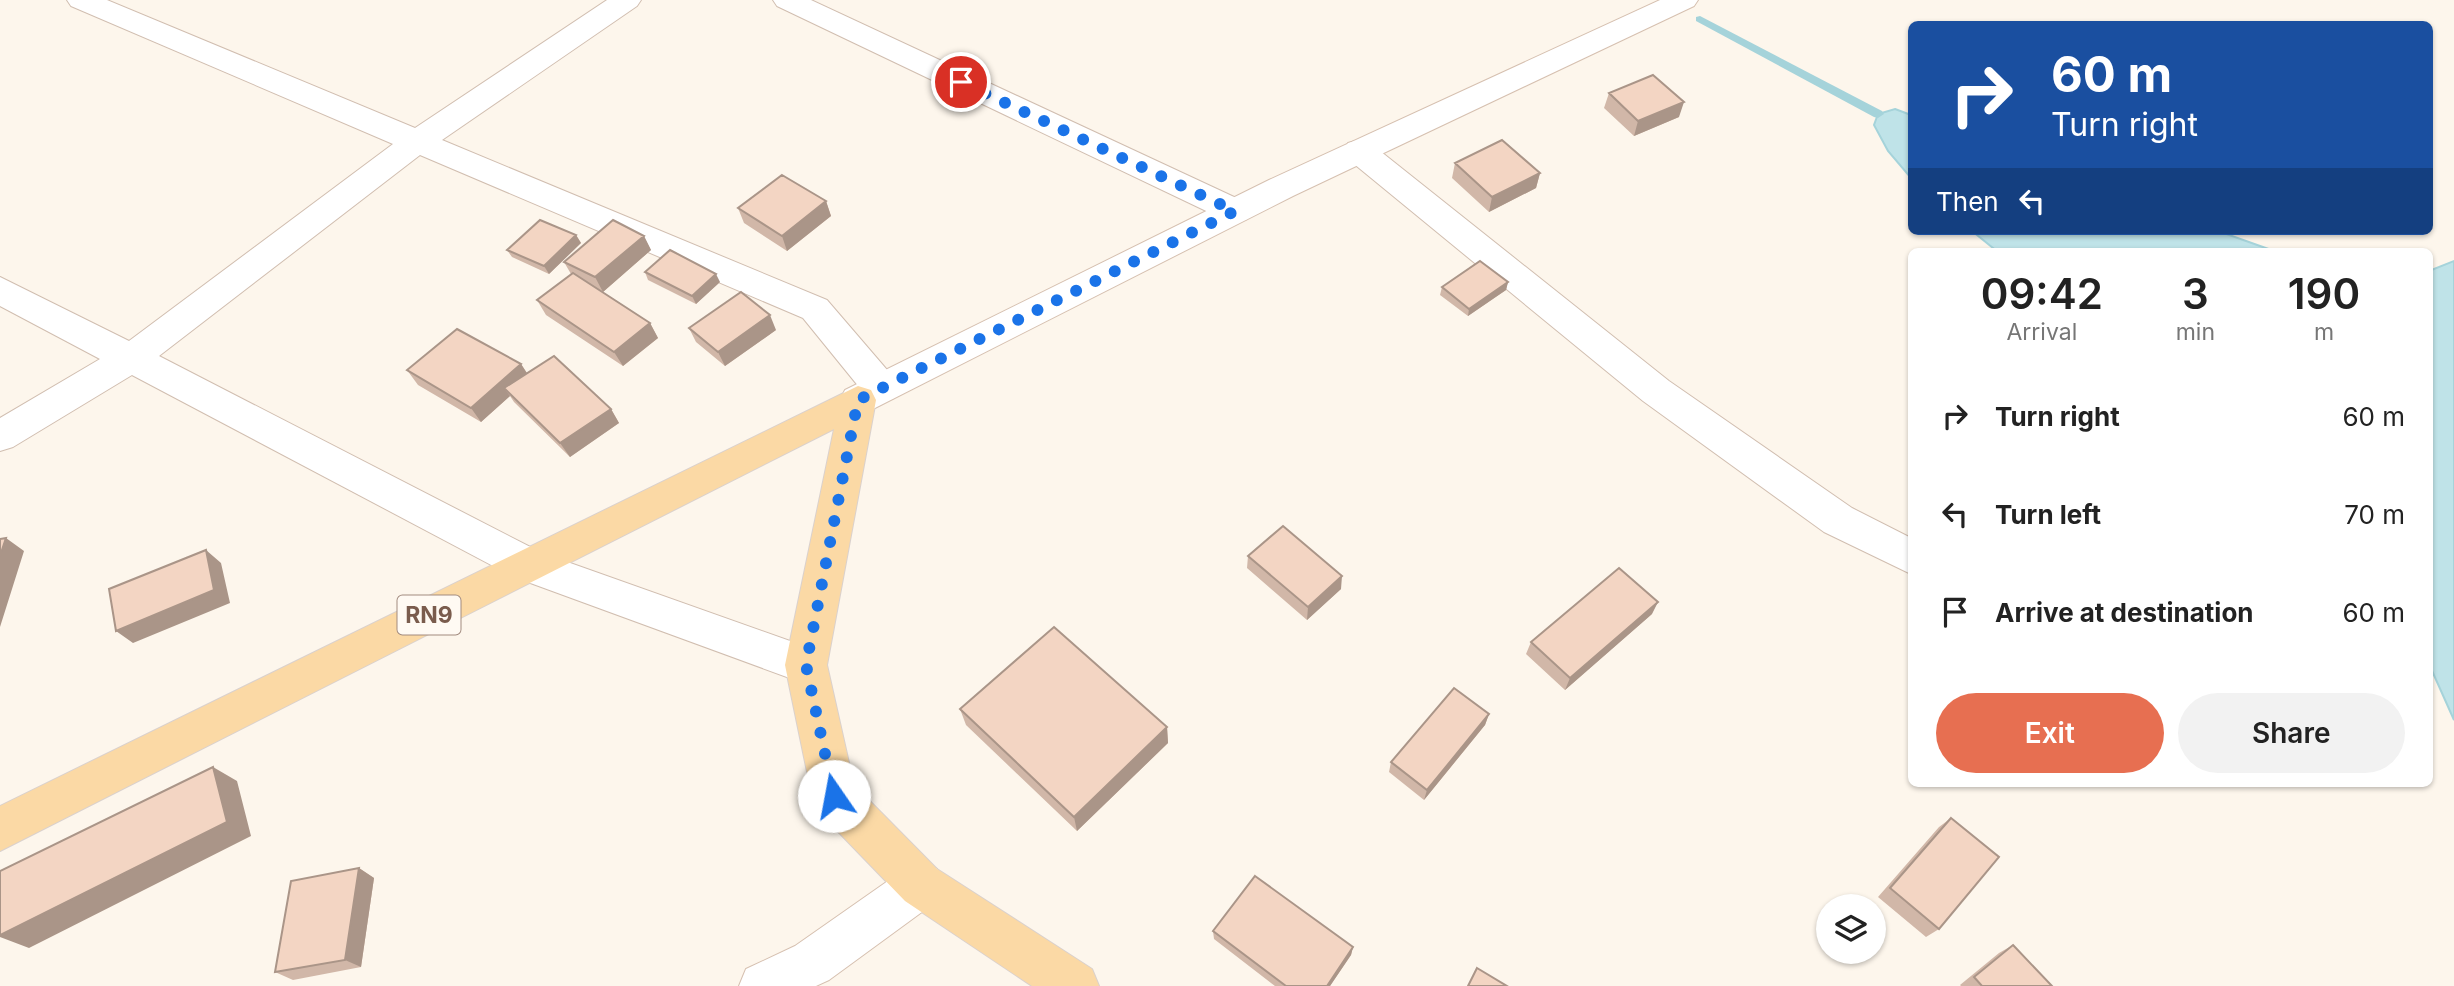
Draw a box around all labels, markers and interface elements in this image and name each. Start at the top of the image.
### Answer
text: 60 m [2051,45,2172,104]
icon: right [1936,49,2027,140]
pin [931,52,991,112]
icon: arrive [942,63,980,101]
text: Turn right [2051,105,2198,144]
icon: left [2013,182,2051,220]
text: Then [1936,186,1999,217]
text: 09:42 [1981,268,2103,319]
text: 3 [2182,268,2209,319]
text: 190 [2288,268,2360,319]
text: Arrival [2006,318,2077,346]
text: min [2176,318,2215,346]
text: m [2314,318,2334,346]
icon: right [1936,397,1974,435]
text: Turn right [1995,401,2120,432]
text: 60 m [2342,401,2405,432]
icon: left [1936,495,1974,533]
text: Turn left [1995,499,2101,530]
text: 70 m [2344,499,2405,530]
icon: arrive [1936,593,1974,631]
road number: RN9 [398,596,460,635]
text: Arrive at destination [1995,597,2254,628]
text: 60 m [2342,597,2405,628]
button: Exit [1936,693,2164,773]
button: Share [2178,693,2405,773]
position arrow [797,759,871,833]
map controls [1816,894,1886,964]
button: layers [1816,894,1886,964]

